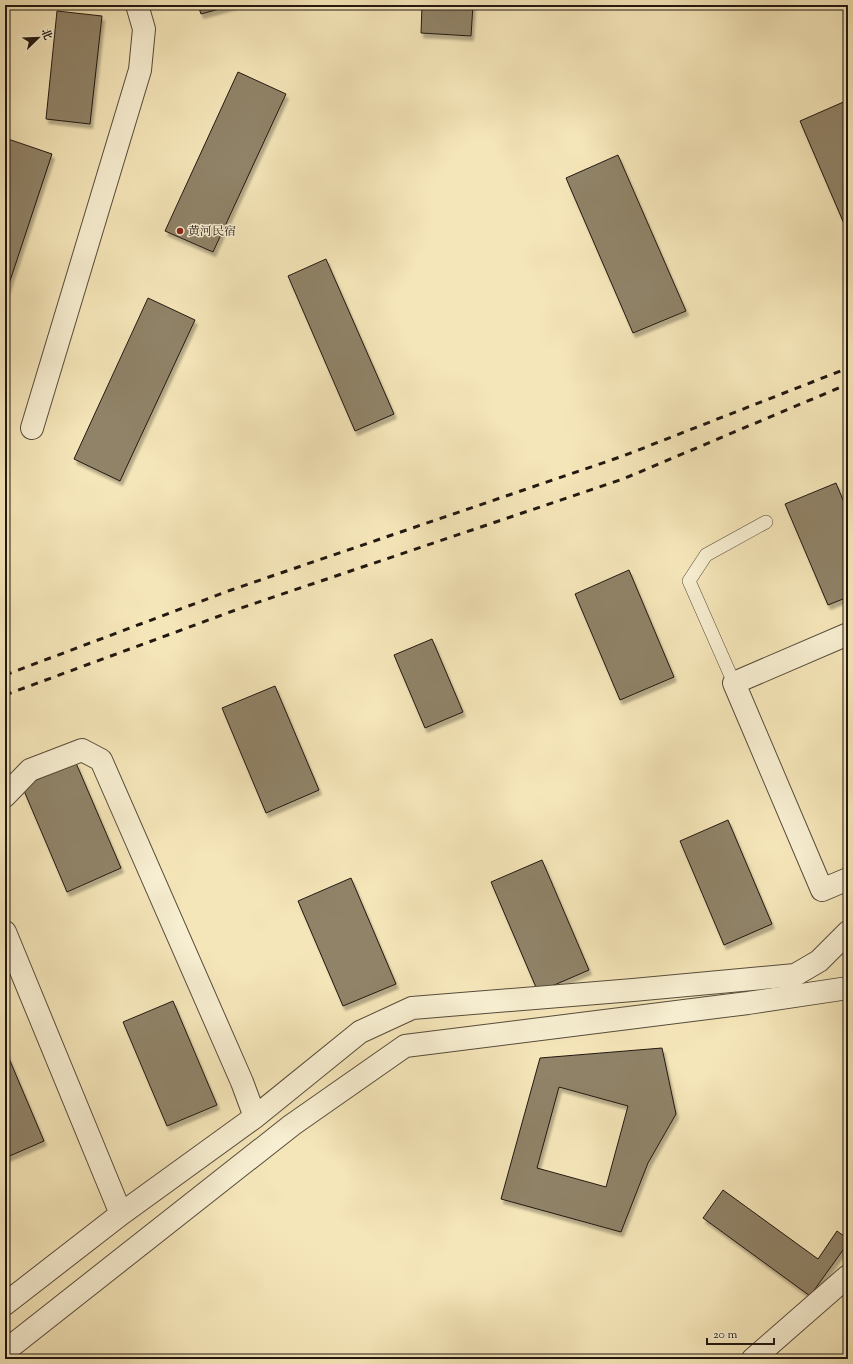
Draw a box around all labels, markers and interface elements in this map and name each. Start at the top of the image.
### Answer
north arrow [18,18,58,58]
text: 北 [37,26,56,43]
place label: 黄河民宿 [188,223,236,241]
marker: 黄河民宿 [175,226,185,236]
scale bar [707,1320,774,1346]
text: 20 m [713,1326,738,1344]

